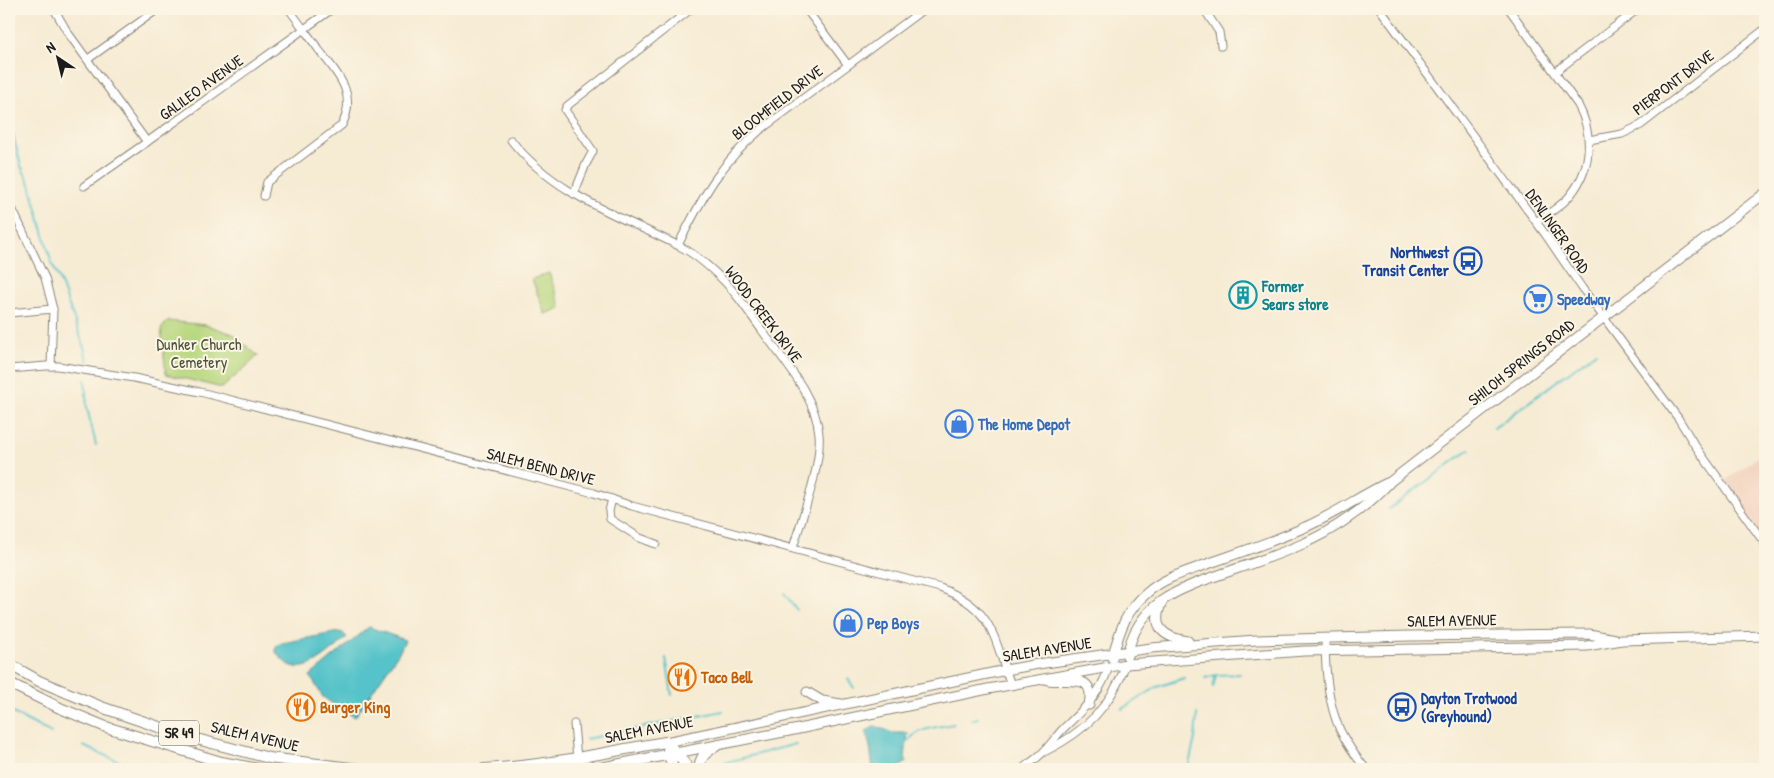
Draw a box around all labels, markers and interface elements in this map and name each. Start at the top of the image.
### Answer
north arrow [32,32,82,82]
text: N [42,37,59,57]
street label: PIERPONT DRIVE [1628,44,1718,120]
street label: GALILEO AVENUE [154,49,248,125]
street label: BLOOMFIELD DRIVE [727,59,827,145]
street label: DENLINGER ROAD [1521,184,1596,278]
place label: Northwest Transit Center [1362,241,1450,281]
bus stop icon: Northwest Transit Center [1453,246,1483,276]
street label: WOOD CREEK DRIVE [720,261,808,367]
place label: Former Sears store [1261,275,1329,315]
building icon: Former Sears store [1228,280,1258,310]
supermarket icon: Speedway [1523,284,1553,314]
place label: Speedway [1557,288,1611,311]
street label: SHILOH SPRINGS ROAD [1463,313,1579,411]
park label: Dunker Church Cemetery [156,333,242,373]
shop icon: The Home Depot [944,409,974,439]
place label: The Home Depot [977,413,1070,436]
street label: SALEM BEND DRIVE [484,442,598,490]
shop icon: Pep Boys [833,608,863,638]
street label: SALEM AVENUE [1407,608,1497,632]
place label: Pep Boys [867,612,920,635]
street label: SALEM AVENUE [1001,631,1093,667]
restaurant icon: Taco Bell [667,662,697,692]
place label: Taco Bell [700,666,754,688]
place label: Dayton Trotwood (Greyhound) [1421,687,1517,728]
restaurant icon: Burger King [286,692,316,722]
bus stop icon: Dayton Trotwood (Greyhound) [1387,692,1417,722]
place label: Burger King [320,696,390,719]
street label: SALEM AVENUE [603,710,695,748]
street label: SALEM AVENUE [209,715,301,757]
road number: SR 49 [159,720,199,746]

